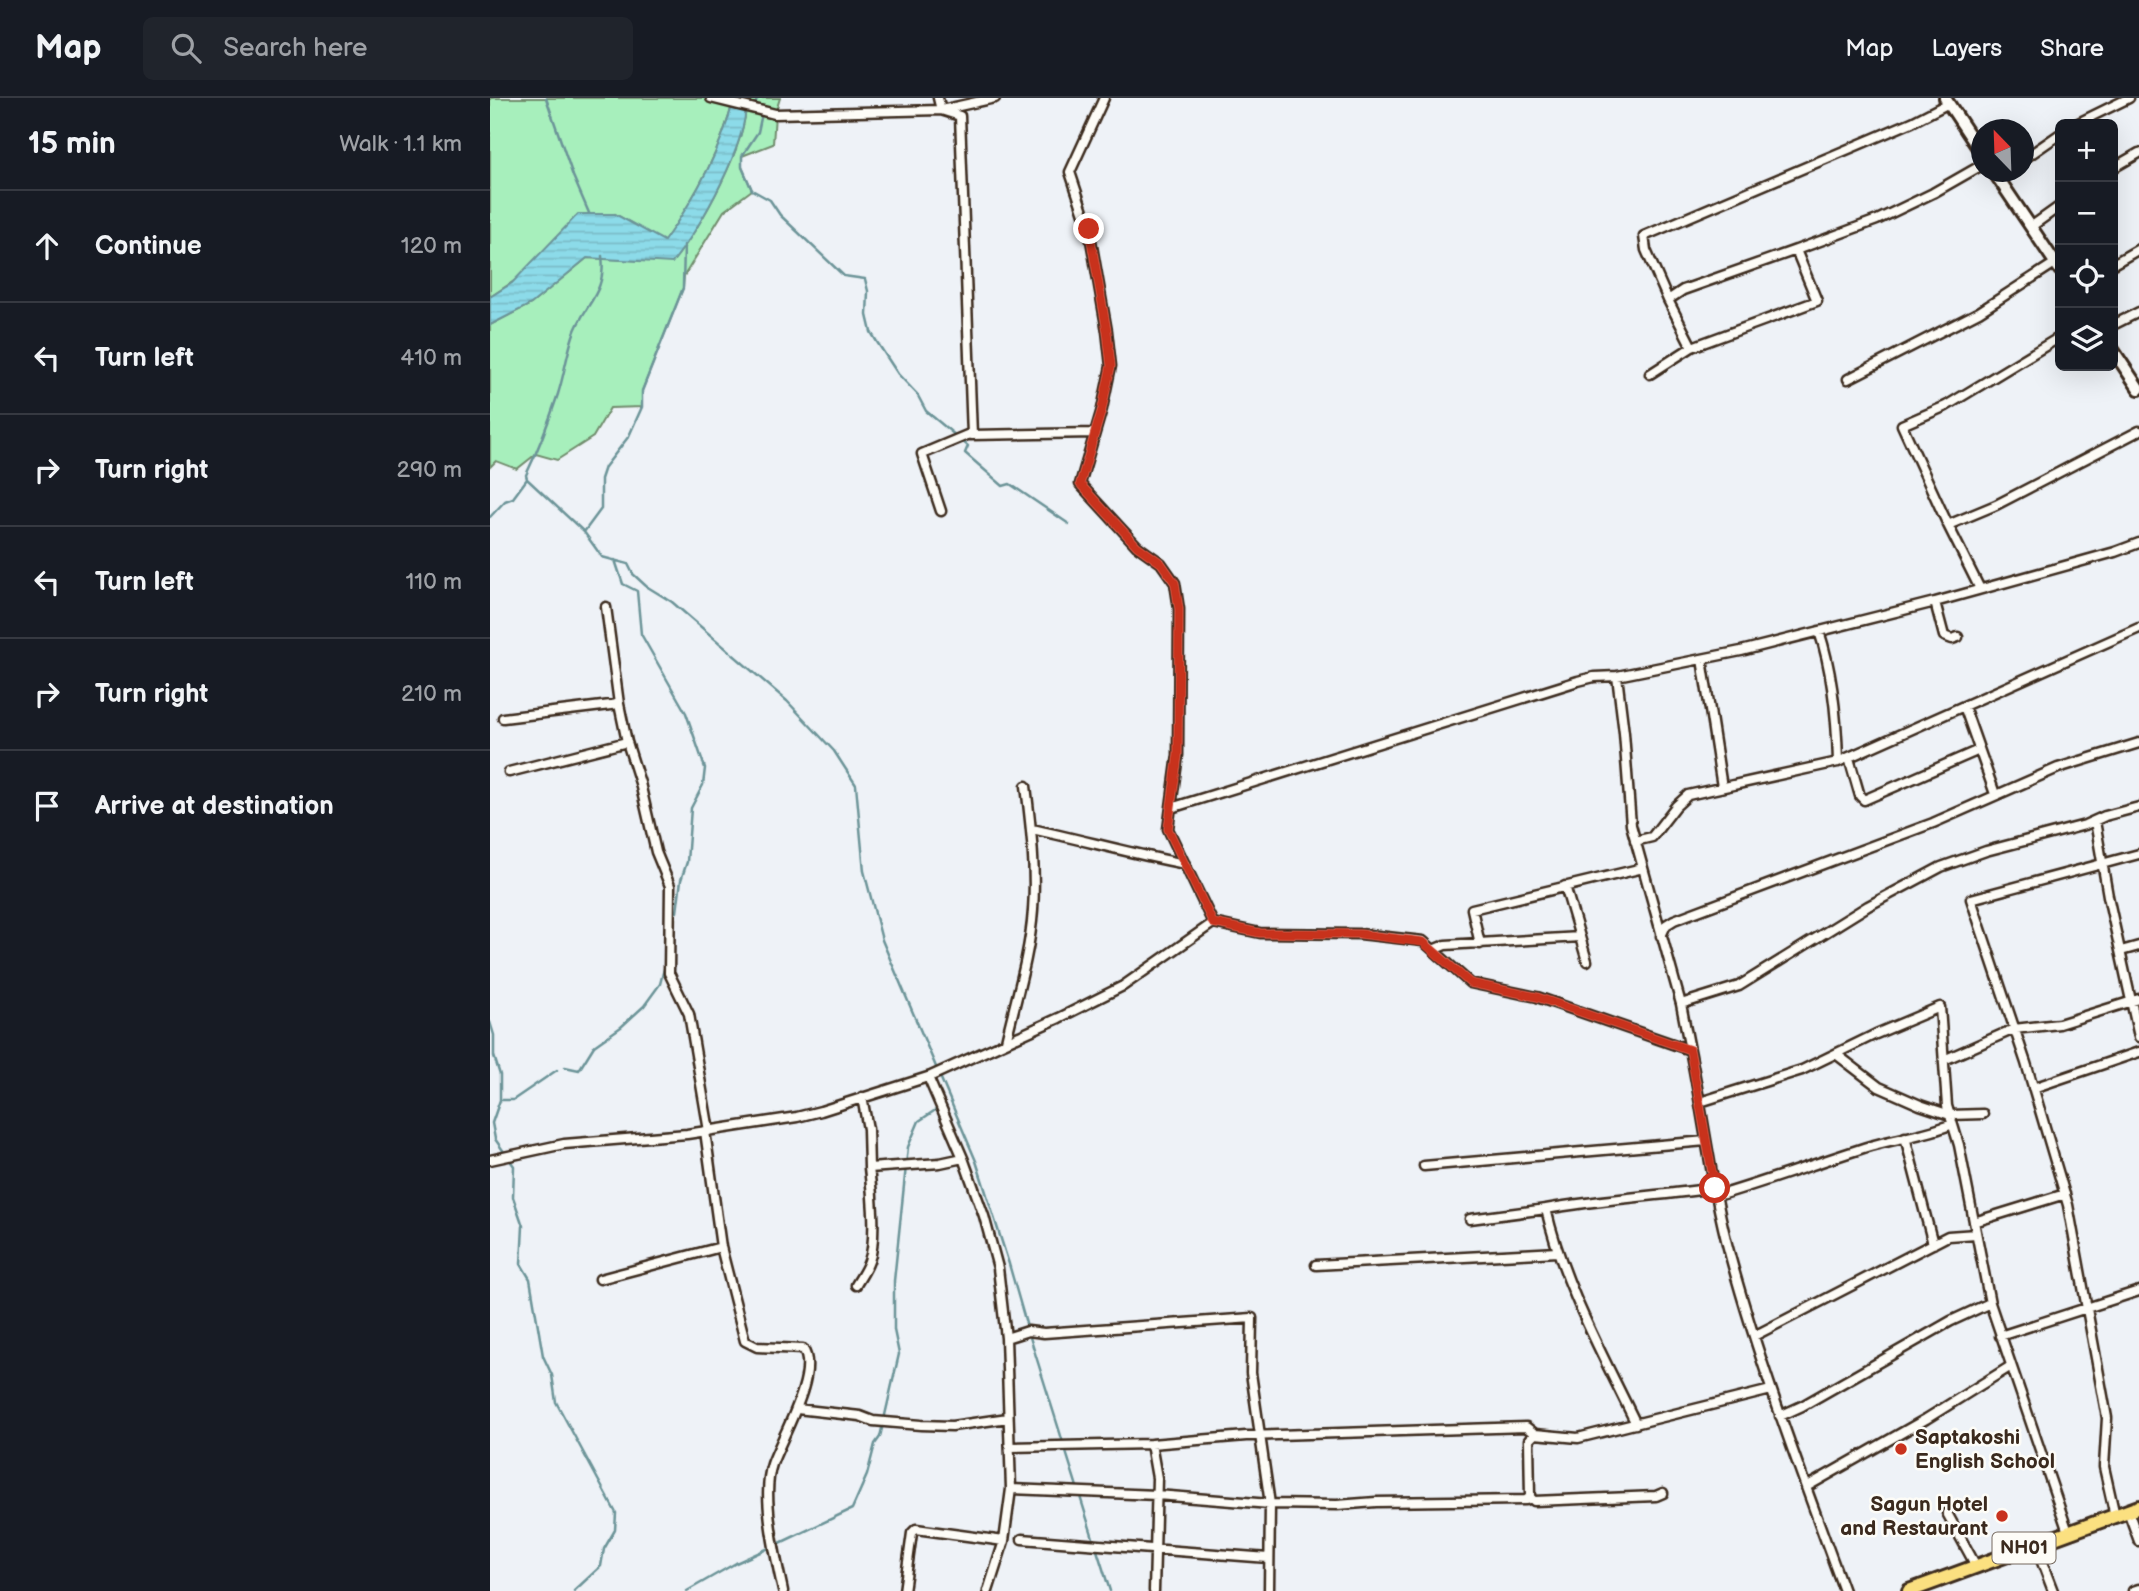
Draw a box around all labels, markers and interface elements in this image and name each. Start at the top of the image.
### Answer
search box [143,17,633,80]
text: Map [35,28,101,68]
icon: search [167,29,205,67]
text: Search here [223,33,367,64]
text: Map [1845,34,1893,63]
text: Layers [1931,34,2002,63]
text: Share [2040,34,2104,63]
north arrow [1971,119,2034,182]
map controls [2055,119,2118,371]
button: + [2055,119,2118,182]
text: 15 min [28,126,116,162]
text: Walk · 1.1 km [339,130,462,158]
button: − [2055,182,2118,245]
route end [1073,213,1104,244]
icon: ahead [28,227,66,265]
text: Continue [95,231,202,262]
text: 120 m [401,232,462,260]
button: locate [2055,245,2118,308]
button: layers [2055,308,2118,371]
icon: left [28,339,66,377]
text: Turn left [95,343,194,374]
text: 410 m [400,344,462,372]
icon: right [28,451,66,489]
text: Turn right [95,455,208,486]
text: 290 m [396,456,462,484]
icon: left [28,563,66,601]
text: Turn left [95,567,194,598]
text: 110 m [405,568,462,596]
icon: right [28,675,66,713]
text: Turn right [95,679,208,710]
text: 210 m [401,680,462,708]
icon: arrive [28,787,66,825]
text: Arrive at destination [95,791,334,822]
route start [1699,1172,1730,1203]
place label: Saptakoshi English School [1915,1425,2055,1474]
marker: Saptakoshi English School [1893,1441,1909,1457]
place label: Sagun Hotel and Restaurant [1840,1492,1988,1541]
marker: Sagun Hotel and Restaurant [1994,1508,2010,1524]
road number: NH01 [1992,1532,2056,1564]

